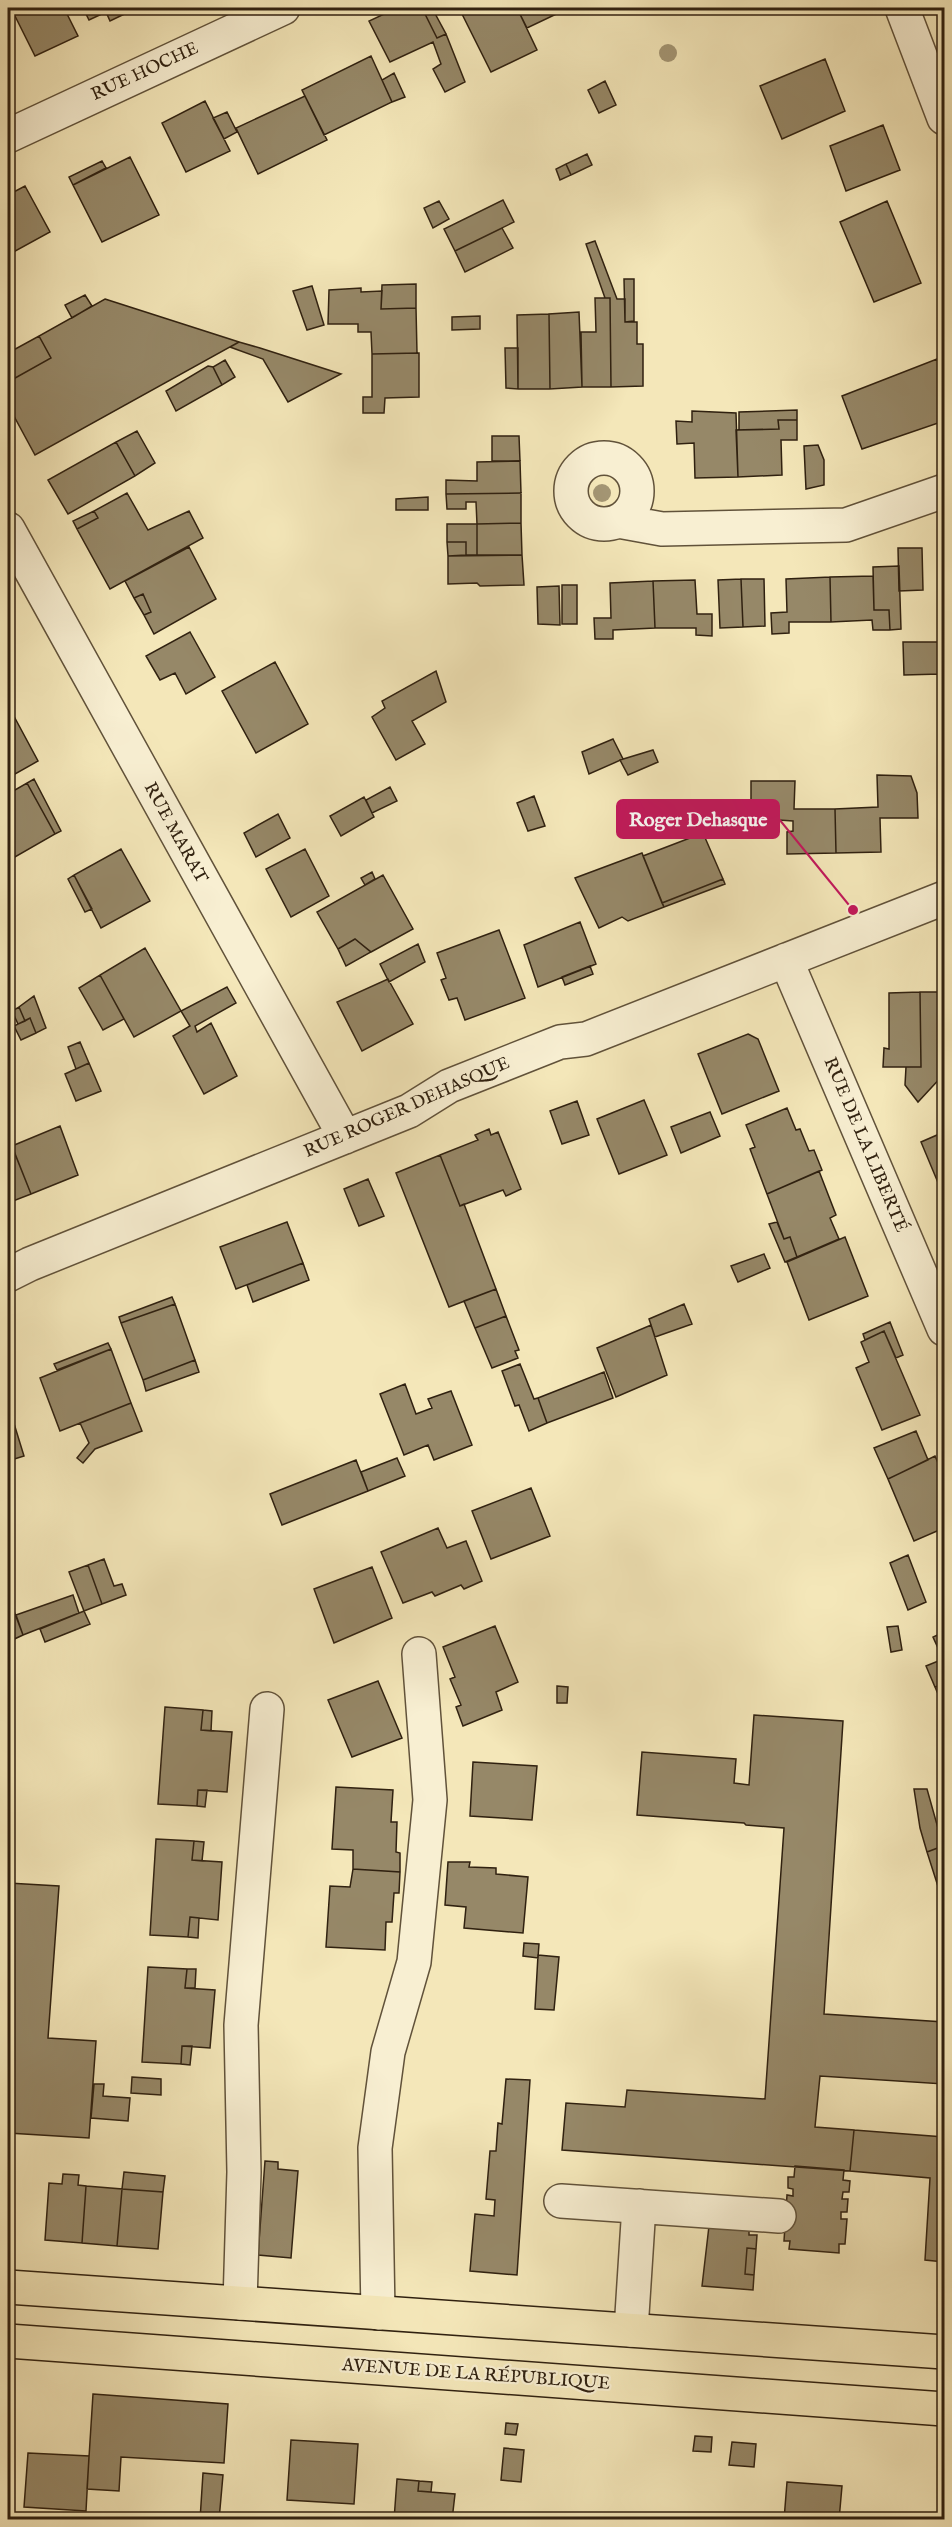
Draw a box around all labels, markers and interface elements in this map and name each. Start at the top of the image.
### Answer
street label: RUE HOCHE [88,37,202,107]
street label: RUE MARAT [138,778,212,888]
callout: Roger Dehasque [617,800,779,838]
text: Roger Dehasque [629,808,768,833]
street label: RUE ROGER DEHASQUE [300,1052,514,1164]
street label: RUE DE LA LIBERTÉ [818,1053,914,1236]
street label: AVENUE DE LA RÉPUBLIQUE [340,2352,611,2396]

